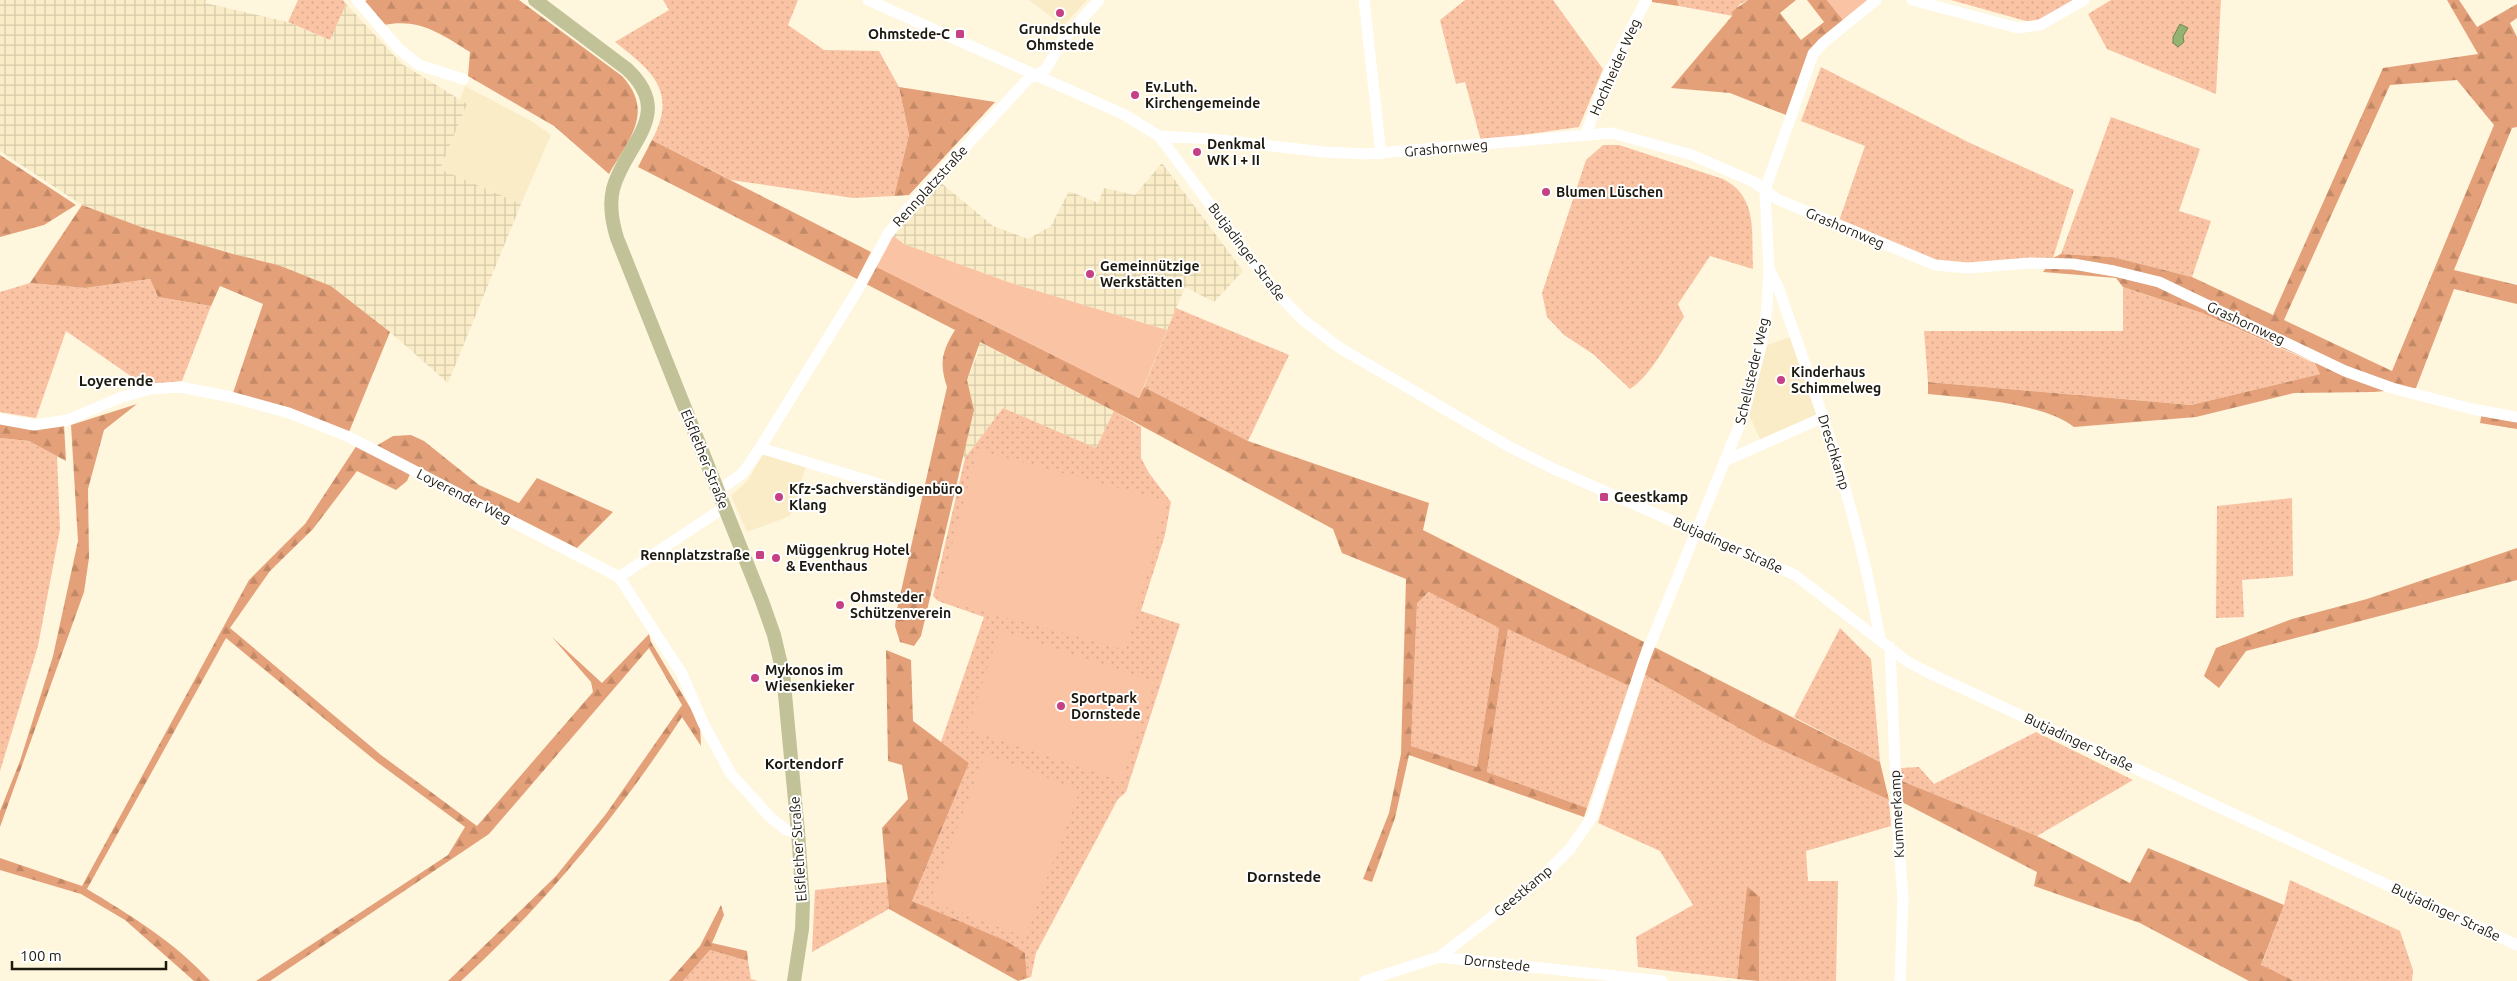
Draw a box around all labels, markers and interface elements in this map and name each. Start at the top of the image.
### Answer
marker: Grundschule Ohmstede [1054,7,1066,19]
street label: Hochheider Weg [1586,16,1644,118]
place label: Grundschule Ohmstede [1019,21,1101,53]
place label: Ohmstede-C [868,26,950,42]
marker: Ohmstede-C [954,28,966,40]
place label: Ev.Luth. Kirchengemeinde [1145,79,1260,111]
marker: Ev.Luth. Kirchengemeinde [1129,89,1141,101]
place label: Denkmal WK I + II [1207,136,1265,168]
street label: Grashornweg [1403,136,1489,160]
street label: Rennplatzstraße [889,142,971,230]
marker: Denkmal WK I + II [1191,146,1203,158]
place label: Blumen Lüschen [1556,184,1663,200]
marker: Blumen Lüschen [1540,186,1552,198]
street label: Butjadinger Straße [1205,200,1289,304]
street label: Grashornweg [1803,204,1887,252]
place label: Gemeinnützige Werkstätten [1100,258,1199,290]
marker: Gemeinnützige Werkstätten [1084,268,1096,280]
street label: Grashornweg [2205,298,2287,348]
street label: Schellsteder Weg [1732,316,1772,426]
place label: Kinderhaus Schimmelweg [1791,364,1881,396]
district label: Loyerende [79,372,153,389]
marker: Kinderhaus Schimmelweg [1775,374,1787,386]
street label: Elsflether Straße [678,407,732,511]
street label: Dreschkamp [1815,412,1853,492]
street label: Loyerender Weg [414,465,514,527]
place label: Kfz-Sachverständigenbüro Klang [789,481,963,513]
place label: Geestkamp [1614,489,1688,505]
marker: Kfz-Sachverständigenbüro Klang [773,491,785,503]
marker: Geestkamp [1598,491,1610,503]
street label: Butjadinger Straße [1671,514,1785,576]
place label: Müggenkrug Hotel & Eventhaus [786,542,909,574]
place label: Rennplatzstraße [640,547,750,563]
marker: Rennplatzstraße [754,549,766,561]
marker: Müggenkrug Hotel & Eventhaus [770,552,782,564]
place label: Ohmsteder Schützenverein [850,589,951,621]
marker: Ohmsteder Schützenverein [834,599,846,611]
place label: Mykonos im Wiesenkieker [765,662,855,694]
marker: Mykonos im Wiesenkieker [749,672,761,684]
place label: Sportpark Dornstede [1071,690,1141,722]
marker: Sportpark Dornstede [1055,700,1067,712]
street label: Butjadinger Straße [2022,710,2136,774]
district label: Kortendorf [765,755,844,772]
street label: Kummerkamp [1887,770,1907,858]
street label: Elsflether Straße [786,796,810,902]
street label: Geestkamp [1491,862,1555,920]
district label: Dornstede [1247,868,1321,885]
street label: Butjadinger Straße [2389,880,2503,944]
scale bar [12,938,166,970]
text: 100 m [20,947,62,964]
street label: Dornstede [1463,952,1531,974]

